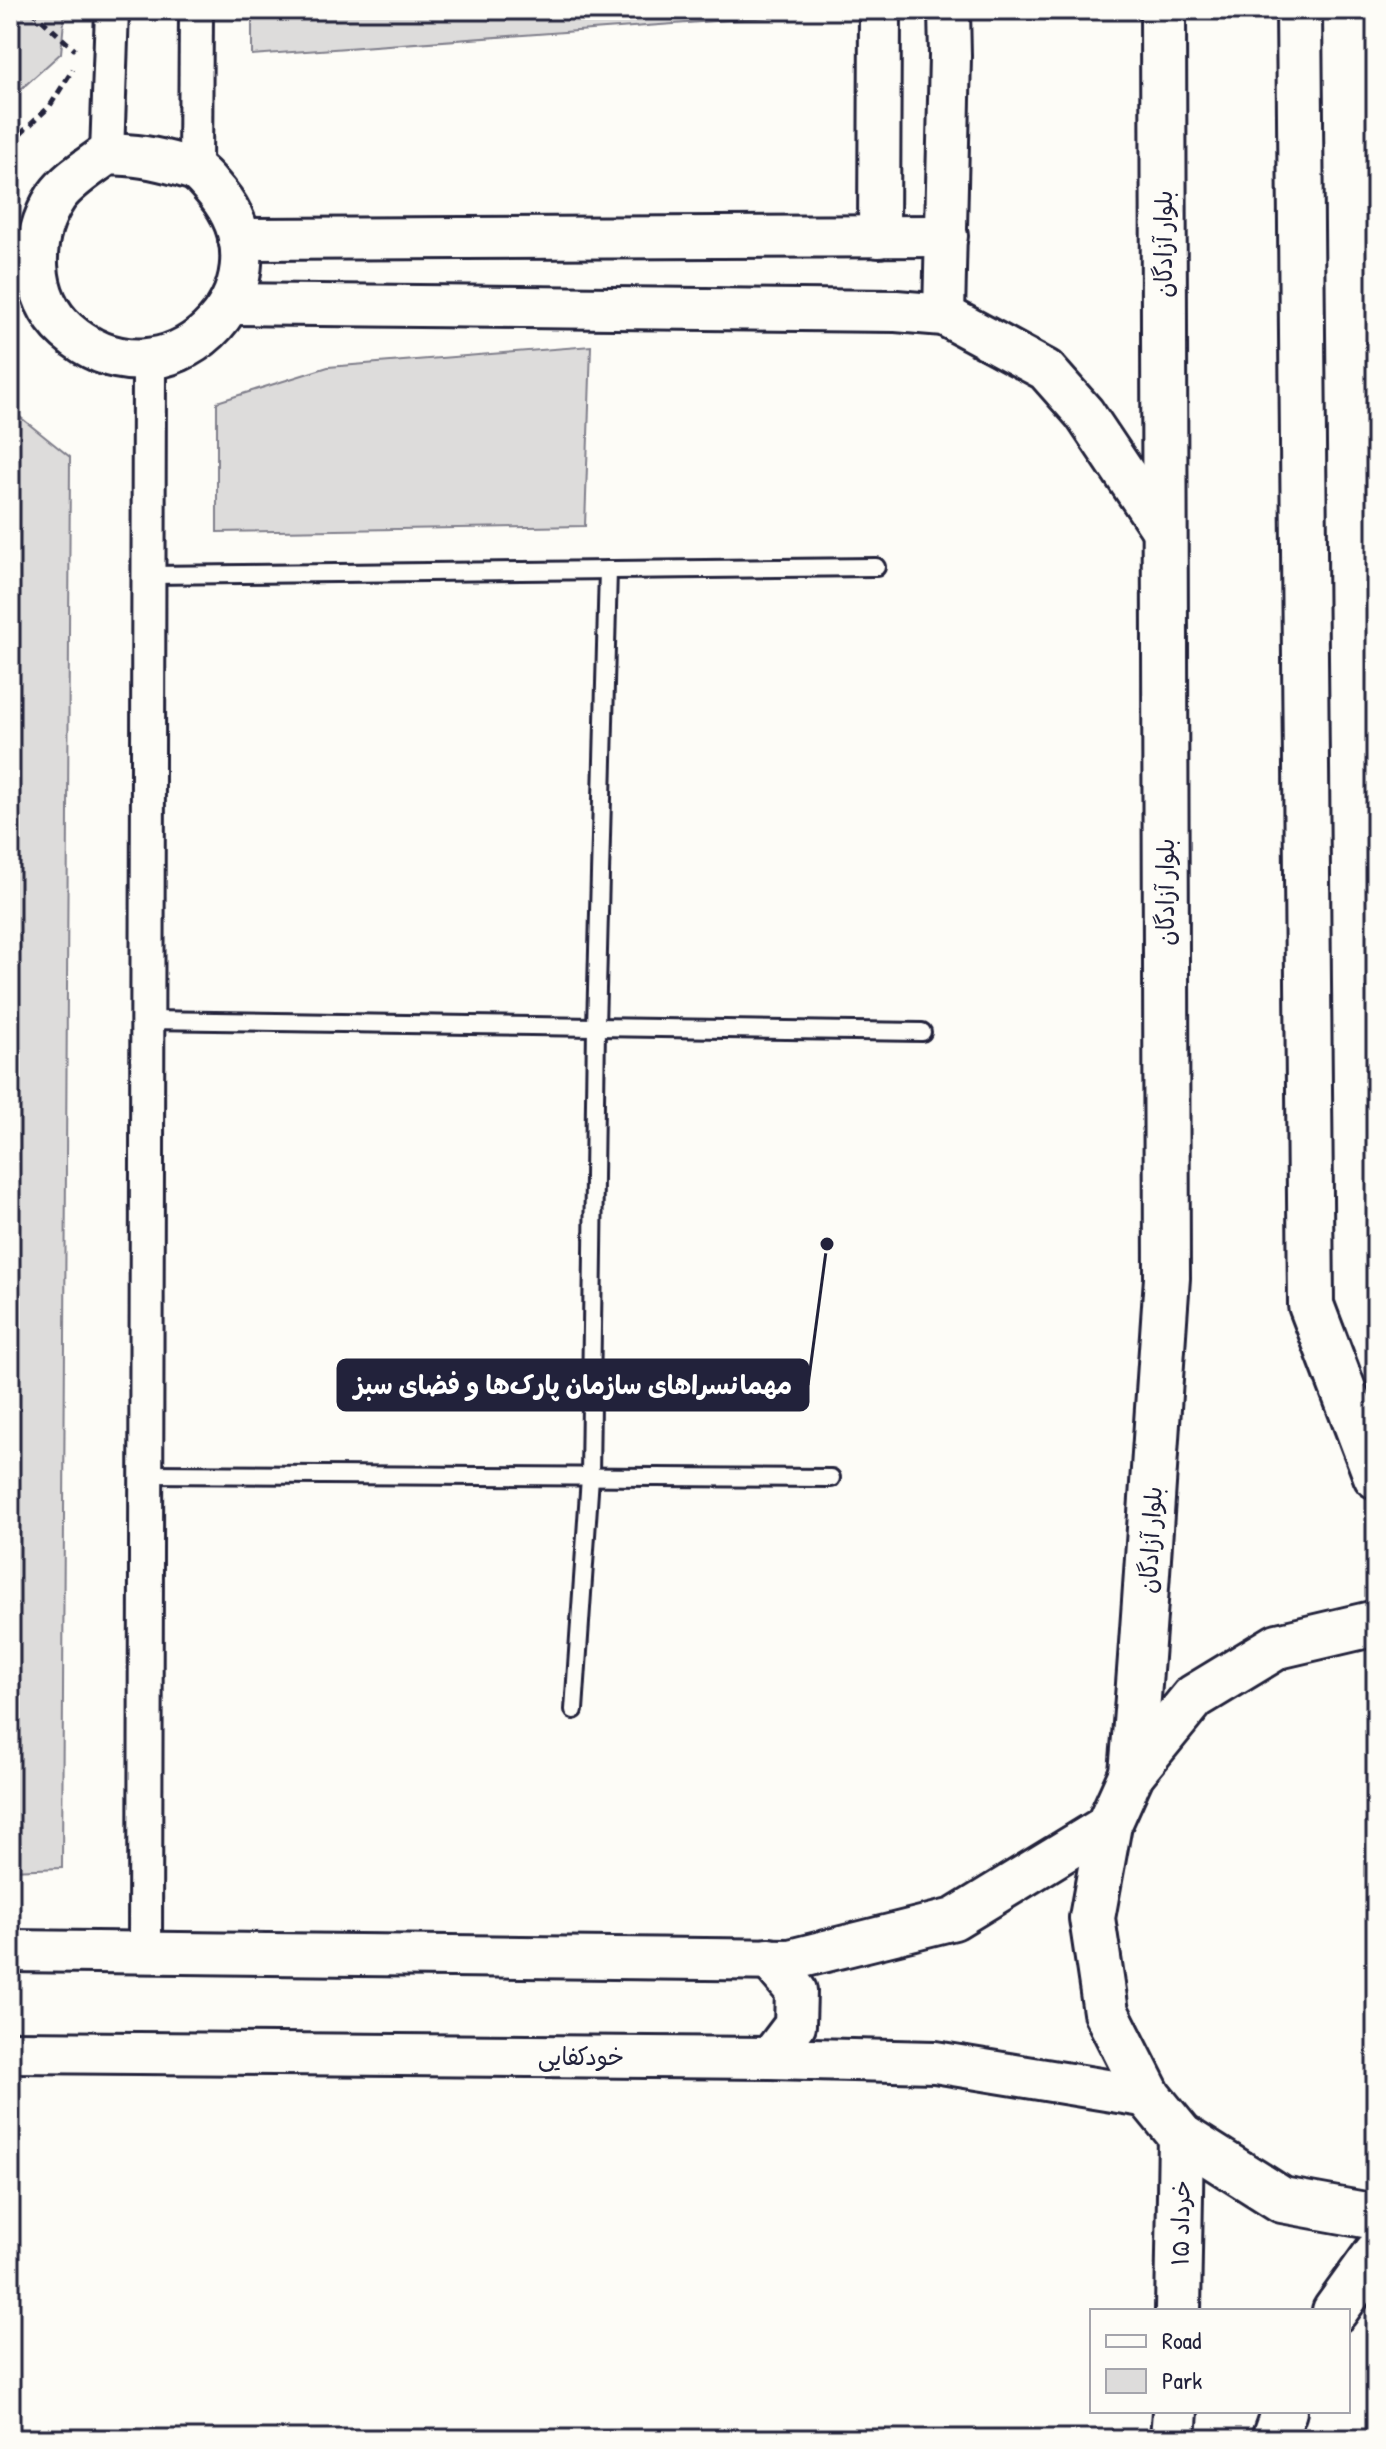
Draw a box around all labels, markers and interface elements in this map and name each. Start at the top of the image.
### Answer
street label: بلوار آزادگان [1147,190,1179,298]
street label: بلوار آزادگان [1149,838,1181,946]
callout: مهمانسراهای سازمان پارک‌ها و فضای سبز [338,1360,808,1410]
text: مهمانسراهای سازمان پارک‌ها و فضای سبز [351,1367,792,1402]
street label: بلوار آزادگان [1131,1486,1169,1594]
street label: خودکفایی [538,2040,624,2072]
street label: ۱۵ خرداد [1163,2180,1197,2266]
legend [1090,2309,1350,2413]
text: Road [1162,2324,1201,2356]
text: Park [1162,2364,1202,2396]

